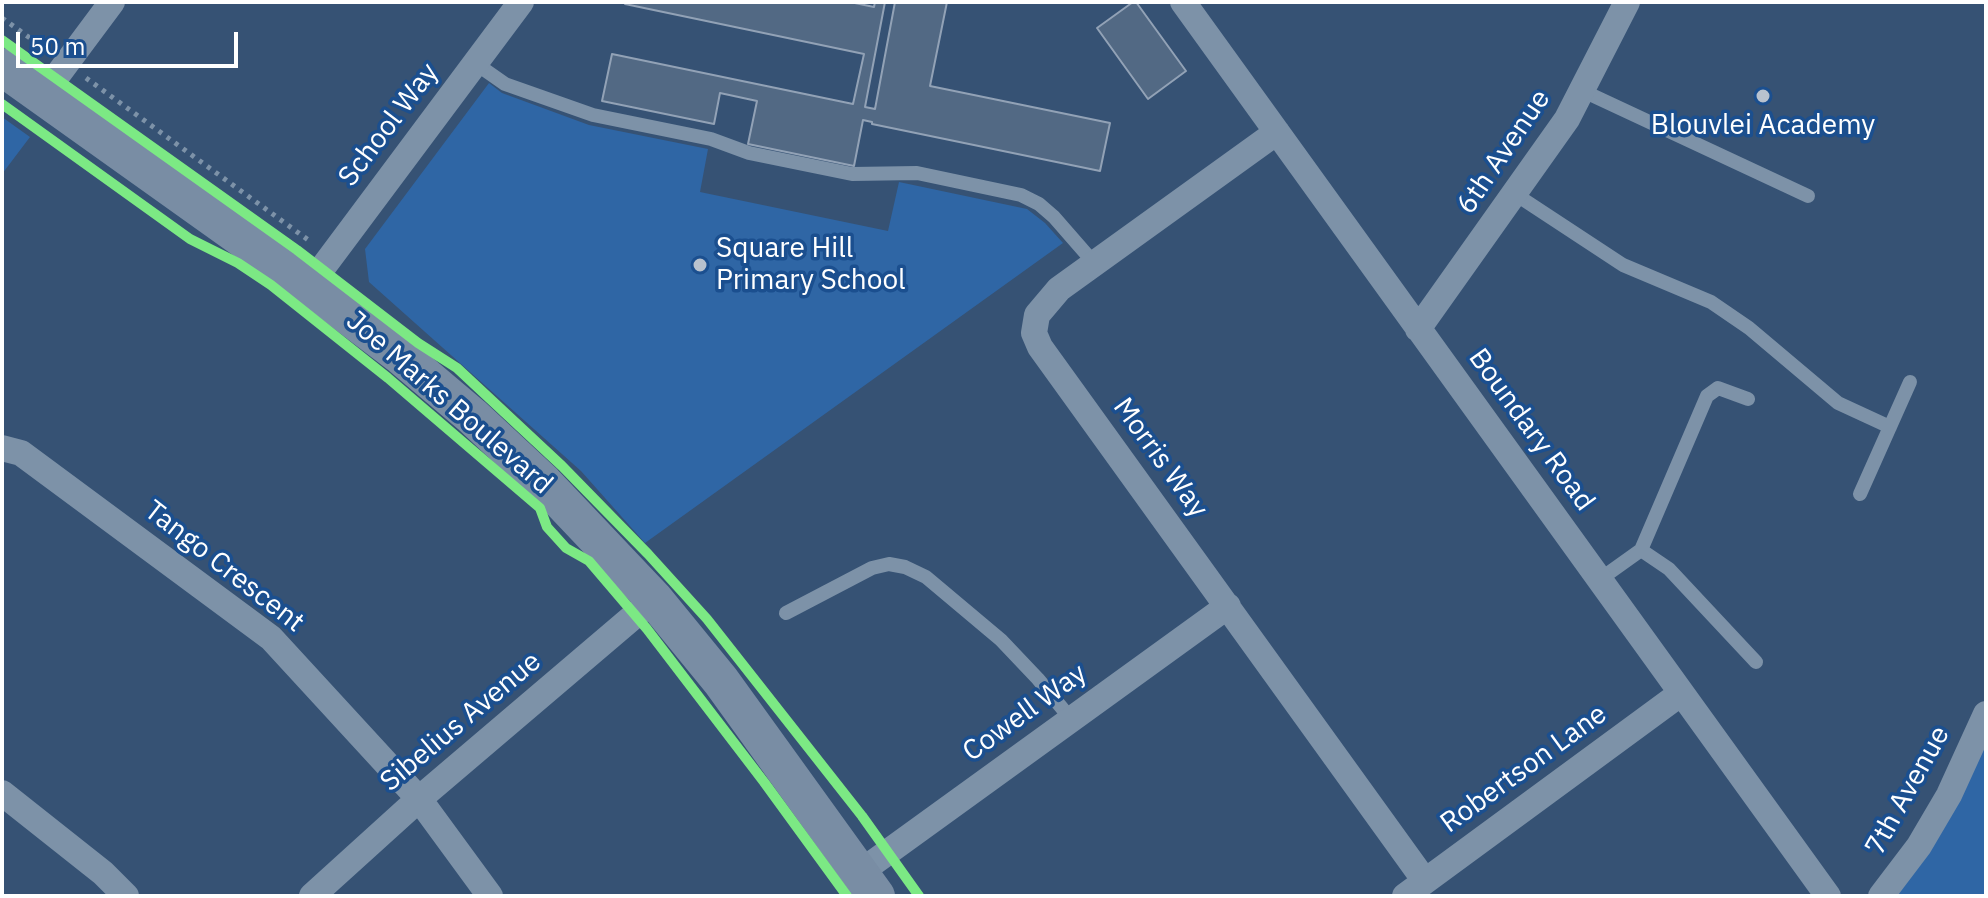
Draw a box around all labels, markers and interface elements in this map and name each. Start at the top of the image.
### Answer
scale bar [20,16,242,66]
text: 50 m [30,30,85,62]
street label: School Way [332,57,446,193]
street label: 6th Avenue [1450,83,1558,221]
marker: Blouvlei Academy [1754,87,1772,105]
place label: Blouvlei Academy [1651,109,1875,143]
place label: Square Hill Primary School [716,232,906,298]
marker: Square Hill Primary School [691,256,709,274]
street label: Joe Marks Boulevard [339,304,559,502]
street label: Boundary Road [1461,342,1601,518]
street label: Morris Way [1105,392,1215,524]
street label: Tango Crescent [137,494,311,640]
street label: Sibelius Avenue [374,645,548,799]
street label: Cowell Way [957,657,1093,769]
street label: Robertson Lane [1434,697,1614,841]
street label: 7th Avenue [1859,720,1957,862]

